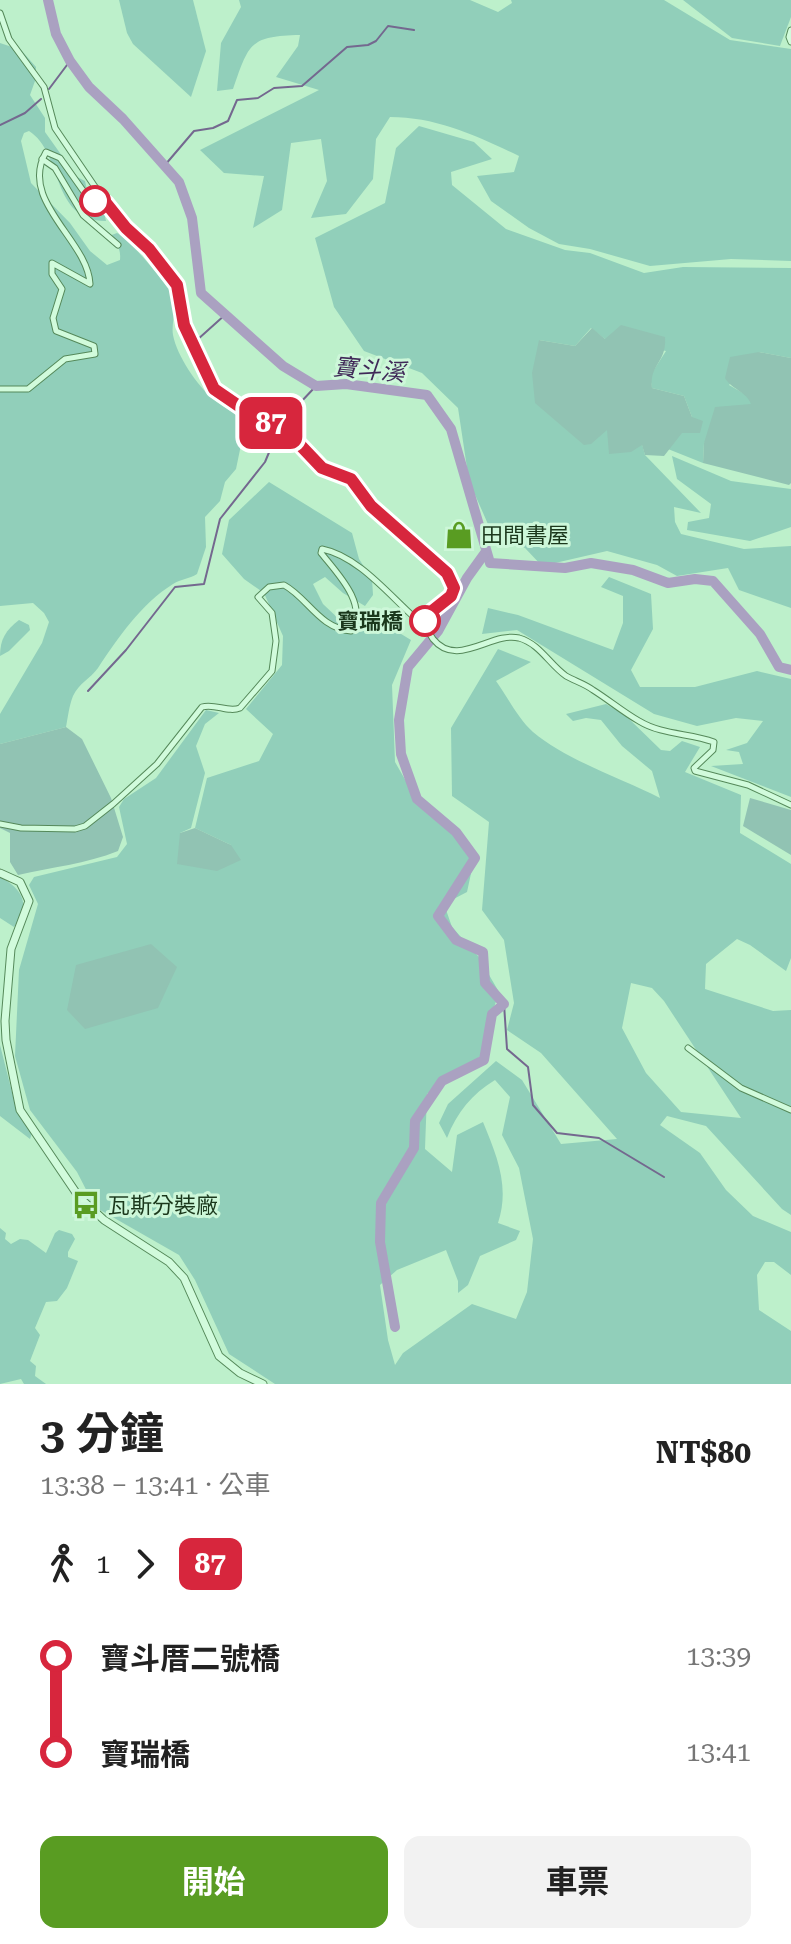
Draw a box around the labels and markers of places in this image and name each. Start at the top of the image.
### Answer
unlabelled marker [80,186,110,216]
shop icon: 田間書屋 [444,520,474,550]
place label: 田間書屋 [481,523,569,548]
marker: 寶瑞橋 [410,606,440,636]
place label: 寶瑞橋 [337,609,403,634]
bus stop icon: 瓦斯分裝廠 [71,1190,101,1220]
place label: 瓦斯分裝廠 [108,1193,218,1218]

